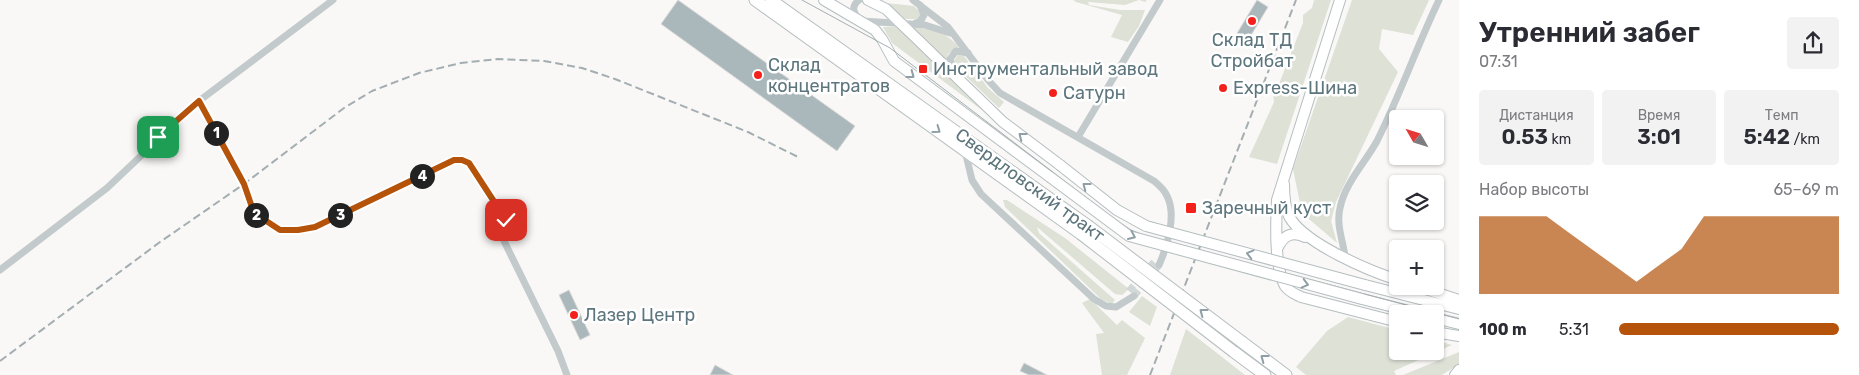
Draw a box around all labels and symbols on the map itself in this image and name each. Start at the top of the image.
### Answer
marker: Склад ТД Стройбат [1246,15,1258,27]
place label: Склад ТД Стройбат [1211,29,1293,72]
place label: Склад концентратов [768,54,890,97]
place label: Инструментальный завод [933,58,1158,80]
marker: Инструментальный завод [917,63,929,75]
marker: Склад концентратов [752,69,764,81]
one-way arrow [905,70,914,78]
place label: Express-Шина [1233,77,1357,99]
place label: Сатурн [1063,82,1126,104]
marker: Express-Шина [1217,82,1229,94]
marker: Сатурн [1047,87,1059,99]
north arrow [1389,110,1444,165]
pin [137,116,179,158]
pin: 1 [204,120,228,146]
street label: Свердловский тракт [951,123,1109,247]
one-way arrow [931,125,940,133]
one-way arrow [1018,132,1027,141]
pin: 4 [410,164,434,188]
one-way arrow [1083,182,1092,191]
place label: Заречный куст [1202,197,1331,219]
pin [485,199,527,241]
marker: Заречный куст [1184,201,1198,215]
pin: 2 [244,202,268,228]
pin: 3 [328,202,352,228]
one-way arrow [1127,230,1136,241]
one-way arrow [1247,249,1255,259]
one-way arrow [1301,278,1309,289]
place label: Лазер Центр [584,304,695,326]
marker: Лазер Центр [568,309,580,321]
one-way arrow [1200,310,1209,318]
one-way arrow [1261,356,1270,364]

